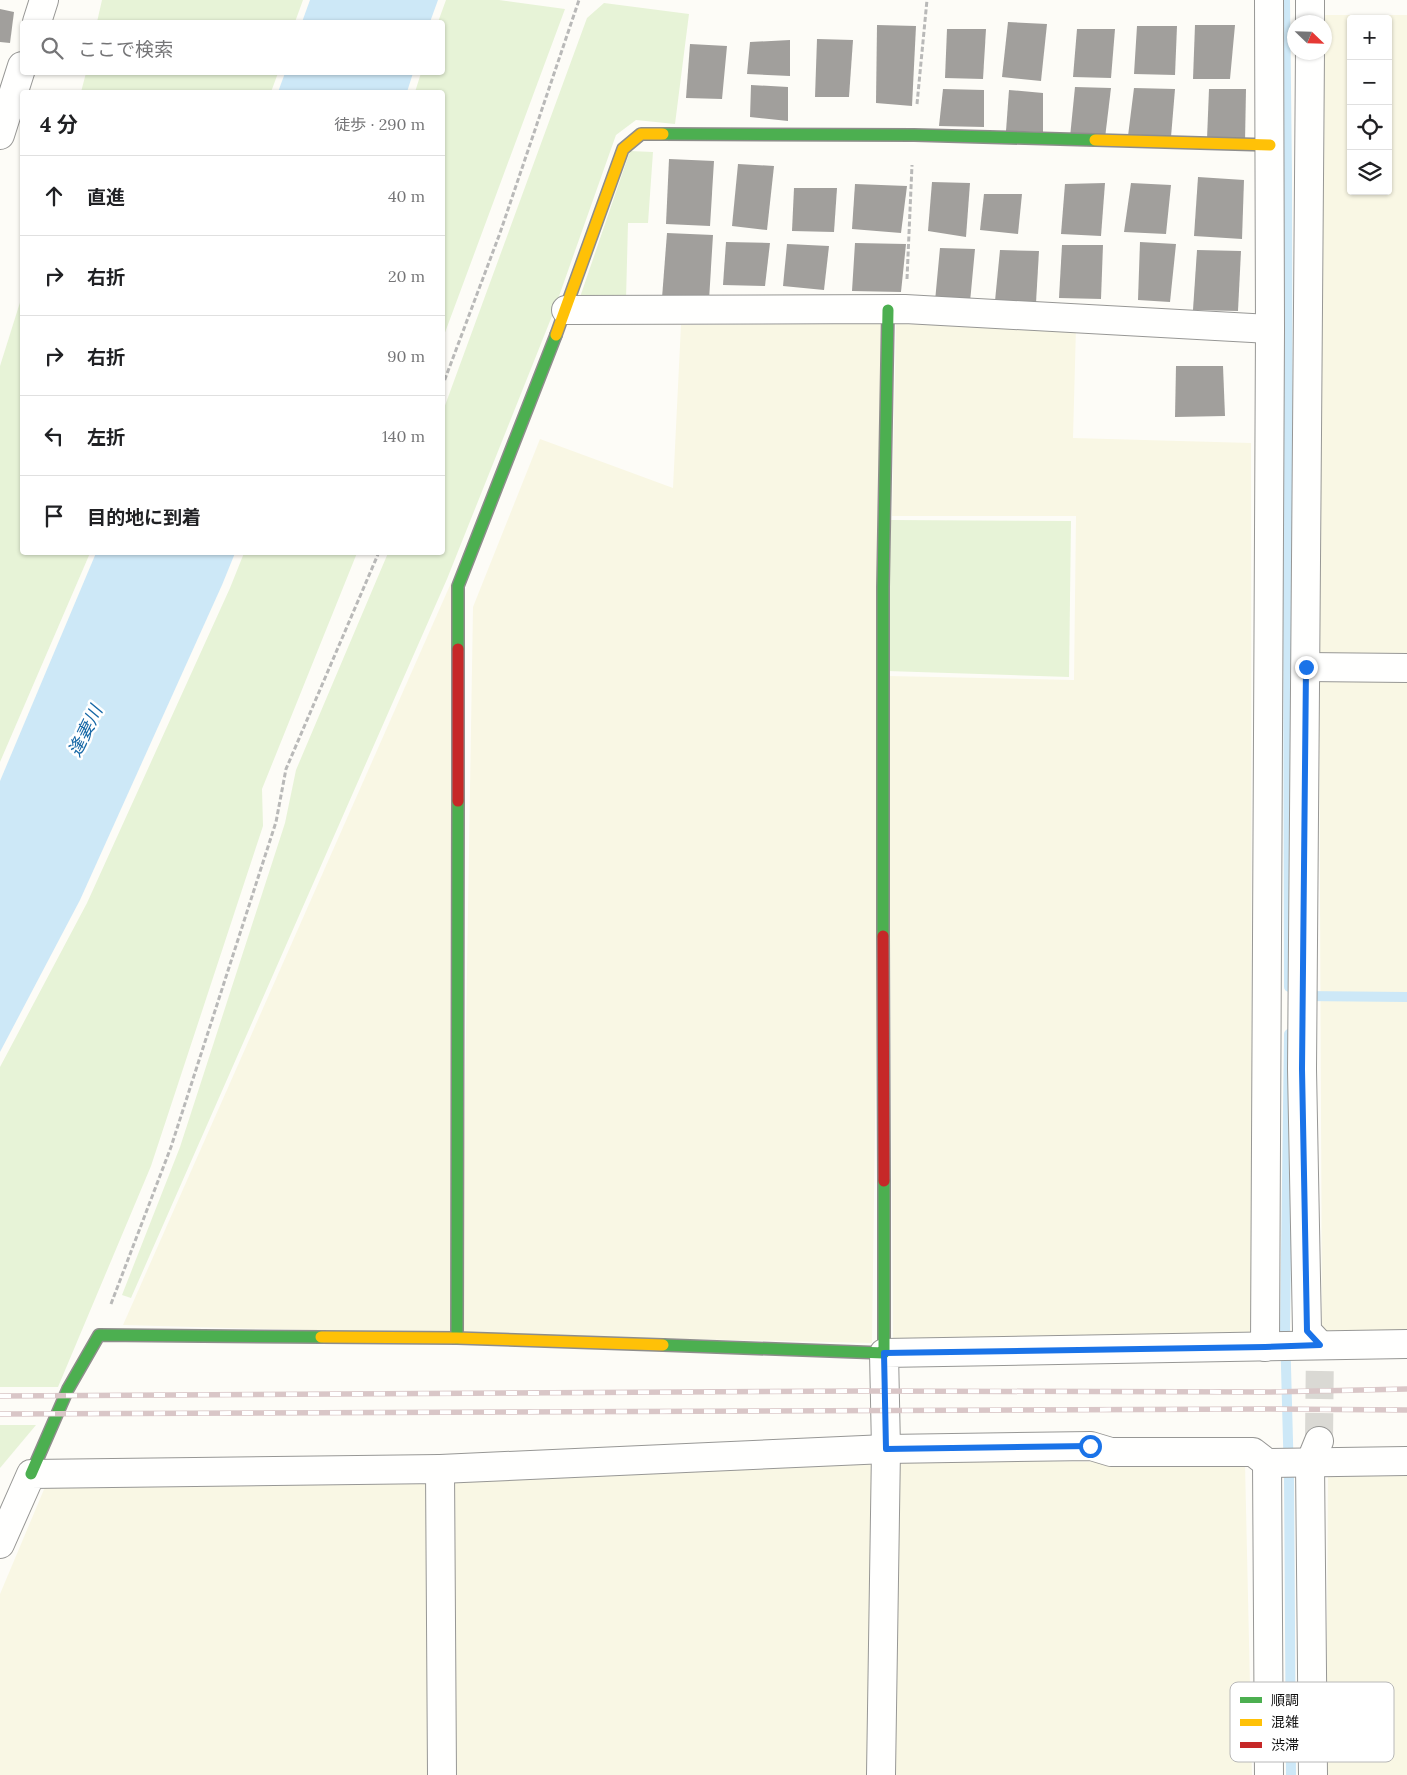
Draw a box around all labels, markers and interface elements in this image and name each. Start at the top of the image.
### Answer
north arrow [1287,15,1332,60]
map controls [1347,15,1392,195]
button: + [1347,15,1392,60]
search box [20,20,445,75]
icon: search [38,34,66,62]
text: ここで検索 [78,37,173,61]
button: − [1347,60,1392,105]
button: locate [1347,105,1392,150]
text: 4 分 [40,111,78,138]
text: 徒歩 · 290 m [334,114,425,134]
button: layers [1347,150,1392,195]
icon: ahead [40,182,68,210]
text: 直進 [87,185,125,209]
text: 40 m [388,186,425,206]
icon: right [40,262,68,290]
text: 右折 [87,265,125,289]
text: 20 m [388,266,425,286]
icon: right [40,342,68,370]
text: 右折 [87,345,125,369]
text: 90 m [387,346,425,366]
icon: left [40,422,68,450]
text: 左折 [87,425,125,449]
text: 140 m [382,426,425,446]
icon: arrive [40,502,68,530]
text: 目的地に到着 [87,505,201,529]
route end [1295,656,1318,679]
water label: 逢妻川 [63,700,108,760]
route start [1079,1435,1102,1458]
legend [1230,1682,1394,1762]
text: 順調 [1271,1691,1299,1709]
text: 混雑 [1271,1713,1299,1731]
text: 渋滞 [1271,1736,1299,1754]

